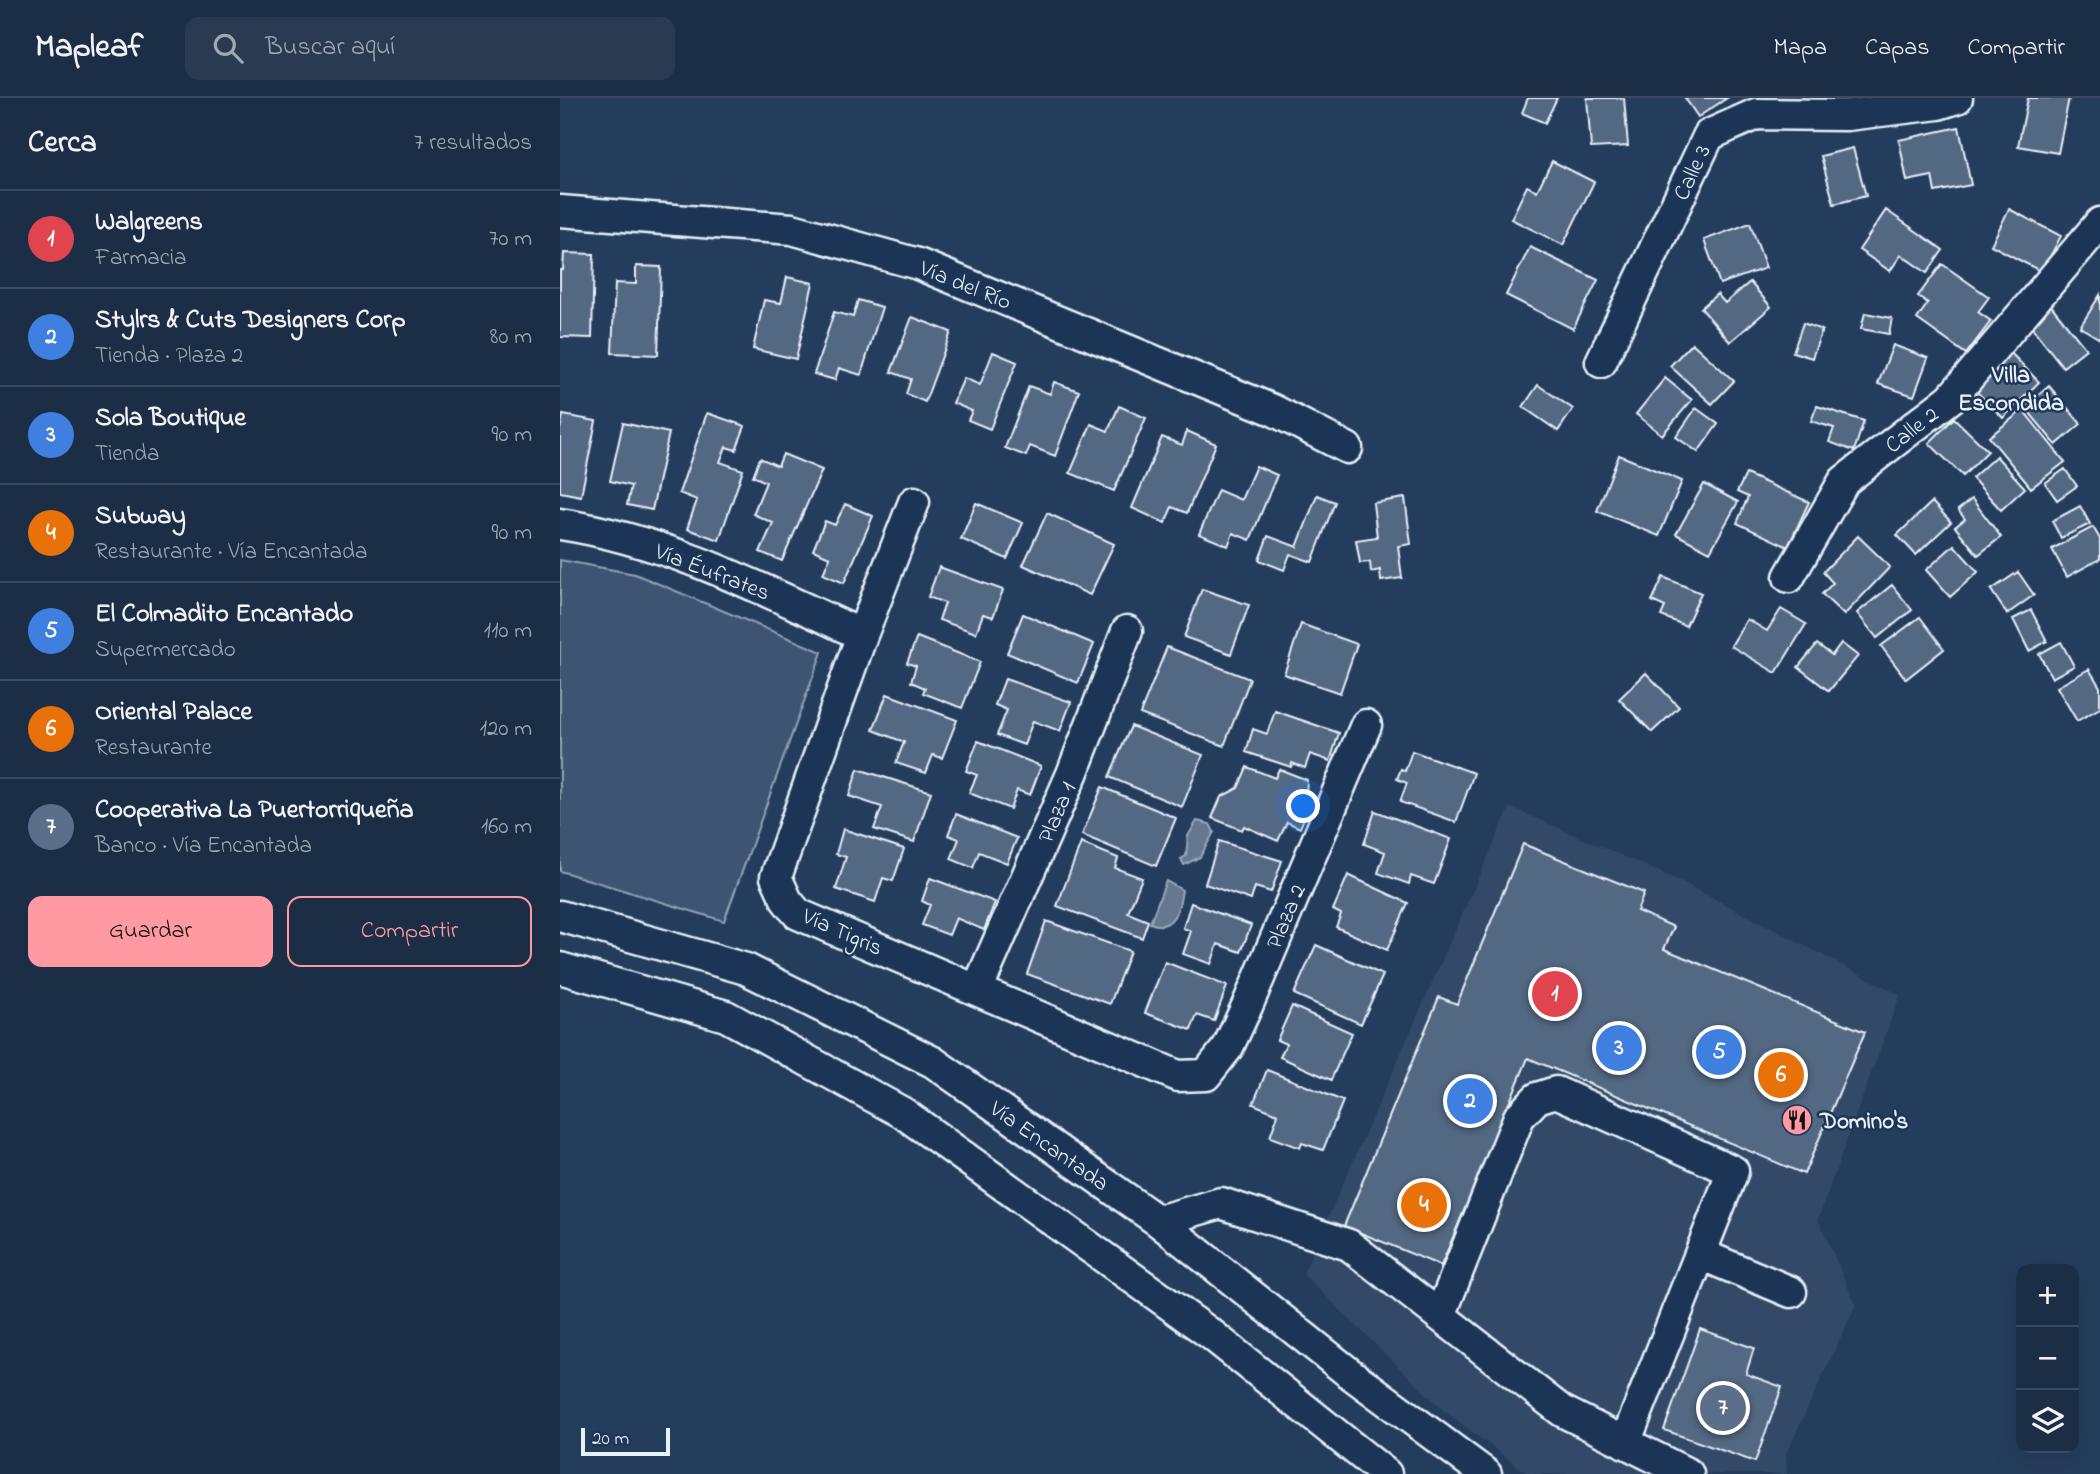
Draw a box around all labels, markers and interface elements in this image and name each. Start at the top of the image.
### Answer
search box [185,17,675,80]
text: Mapleaf [35,24,143,72]
icon: search [209,29,247,67]
text: Buscar aquí [265,29,395,67]
text: Mapa [1774,31,1827,66]
text: Capas [1865,31,1929,66]
text: Compartir [1967,31,2065,66]
text: Cerca [28,122,97,166]
text: 7 resultados [414,127,532,160]
street label: Calle 3 [1666,140,1721,206]
text: Walgreens [95,204,203,242]
text: 1 [47,223,55,256]
text: 70 m [489,223,532,256]
text: Farmacia [95,242,187,275]
street label: Vía del Río [913,253,1016,320]
text: Stylrs & Cuts Designers Corp [95,302,406,340]
text: 2 [45,321,57,354]
text: 80 m [490,321,532,354]
text: Tienda · Plaza 2 [95,340,243,373]
district label: Villa Escondida [1958,359,2064,422]
street label: Calle 2 [1879,399,1946,463]
text: Sola Boutique [95,400,246,438]
text: 3 [46,419,56,452]
text: 90 m [492,419,532,452]
text: Tienda [95,438,159,471]
text: Subway [95,498,186,536]
text: 4 [46,517,56,550]
text: 90 m [492,517,532,550]
text: Restaurante · Vía Encantada [95,536,367,569]
street label: Vía Éufrates [649,536,774,610]
text: El Colmadito Encantado [95,596,353,634]
text: 5 [44,615,58,648]
text: 110 m [484,615,532,648]
text: Supermercado [95,634,236,667]
text: Oriental Palace [95,694,252,732]
text: 6 [46,713,56,746]
text: 120 m [480,713,532,746]
text: Restaurante [95,732,212,765]
street label: Plaza 1 [1031,777,1086,849]
your location [1286,789,1320,823]
text: Cooperativa La Puertorriqueña [95,792,414,830]
text: 7 [46,811,56,844]
text: 160 m [481,811,532,844]
text: Banco · Vía Encantada [95,830,312,863]
street label: Plaza 2 [1259,879,1316,954]
button: Guardar [28,896,273,967]
button: Compartir [287,896,532,967]
street label: Vía Tigris [795,901,887,967]
pin: 1 [1532,968,1578,1020]
pin: 3 [1596,1022,1642,1074]
pin: 5 [1696,1026,1742,1078]
pin: 6 [1758,1049,1804,1101]
pin: 2 [1447,1075,1493,1127]
street label: Vía Encantada [981,1093,1115,1200]
restaurant icon: Domino's [1780,1103,1814,1137]
place label: Domino's [1819,1106,1909,1139]
pin: 4 [1401,1179,1447,1231]
map controls [2016,1264,2079,1453]
button: + [2016,1264,2079,1327]
button: − [2016,1327,2079,1390]
pin: 7 [1700,1382,1746,1434]
button: layers [2016,1390,2079,1453]
scale bar [581,1425,670,1457]
text: 20 m [592,1426,629,1453]

